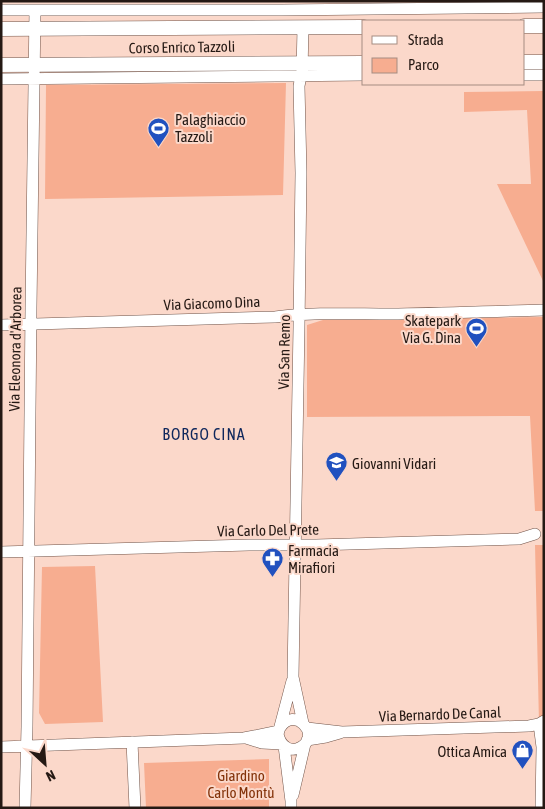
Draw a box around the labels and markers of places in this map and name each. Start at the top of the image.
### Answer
place label: Palaghiaccio Tazzoli [175,111,246,145]
sports icon: Palaghiaccio Tazzoli [147,116,171,147]
place label: Skatepark Via G. Dina [402,312,461,346]
sports icon: Skatepark Via G. Dina [465,317,489,348]
school or university icon: Giovanni Vidari [324,451,348,482]
place label: Giovanni Vidari [352,455,436,472]
place label: Farmacia Mirafiori [288,542,339,576]
pharmacy icon: Farmacia Mirafiori [260,547,284,578]
shop icon: Ottica Amica [511,739,535,770]
place label: Ottica Amica [437,743,507,760]

